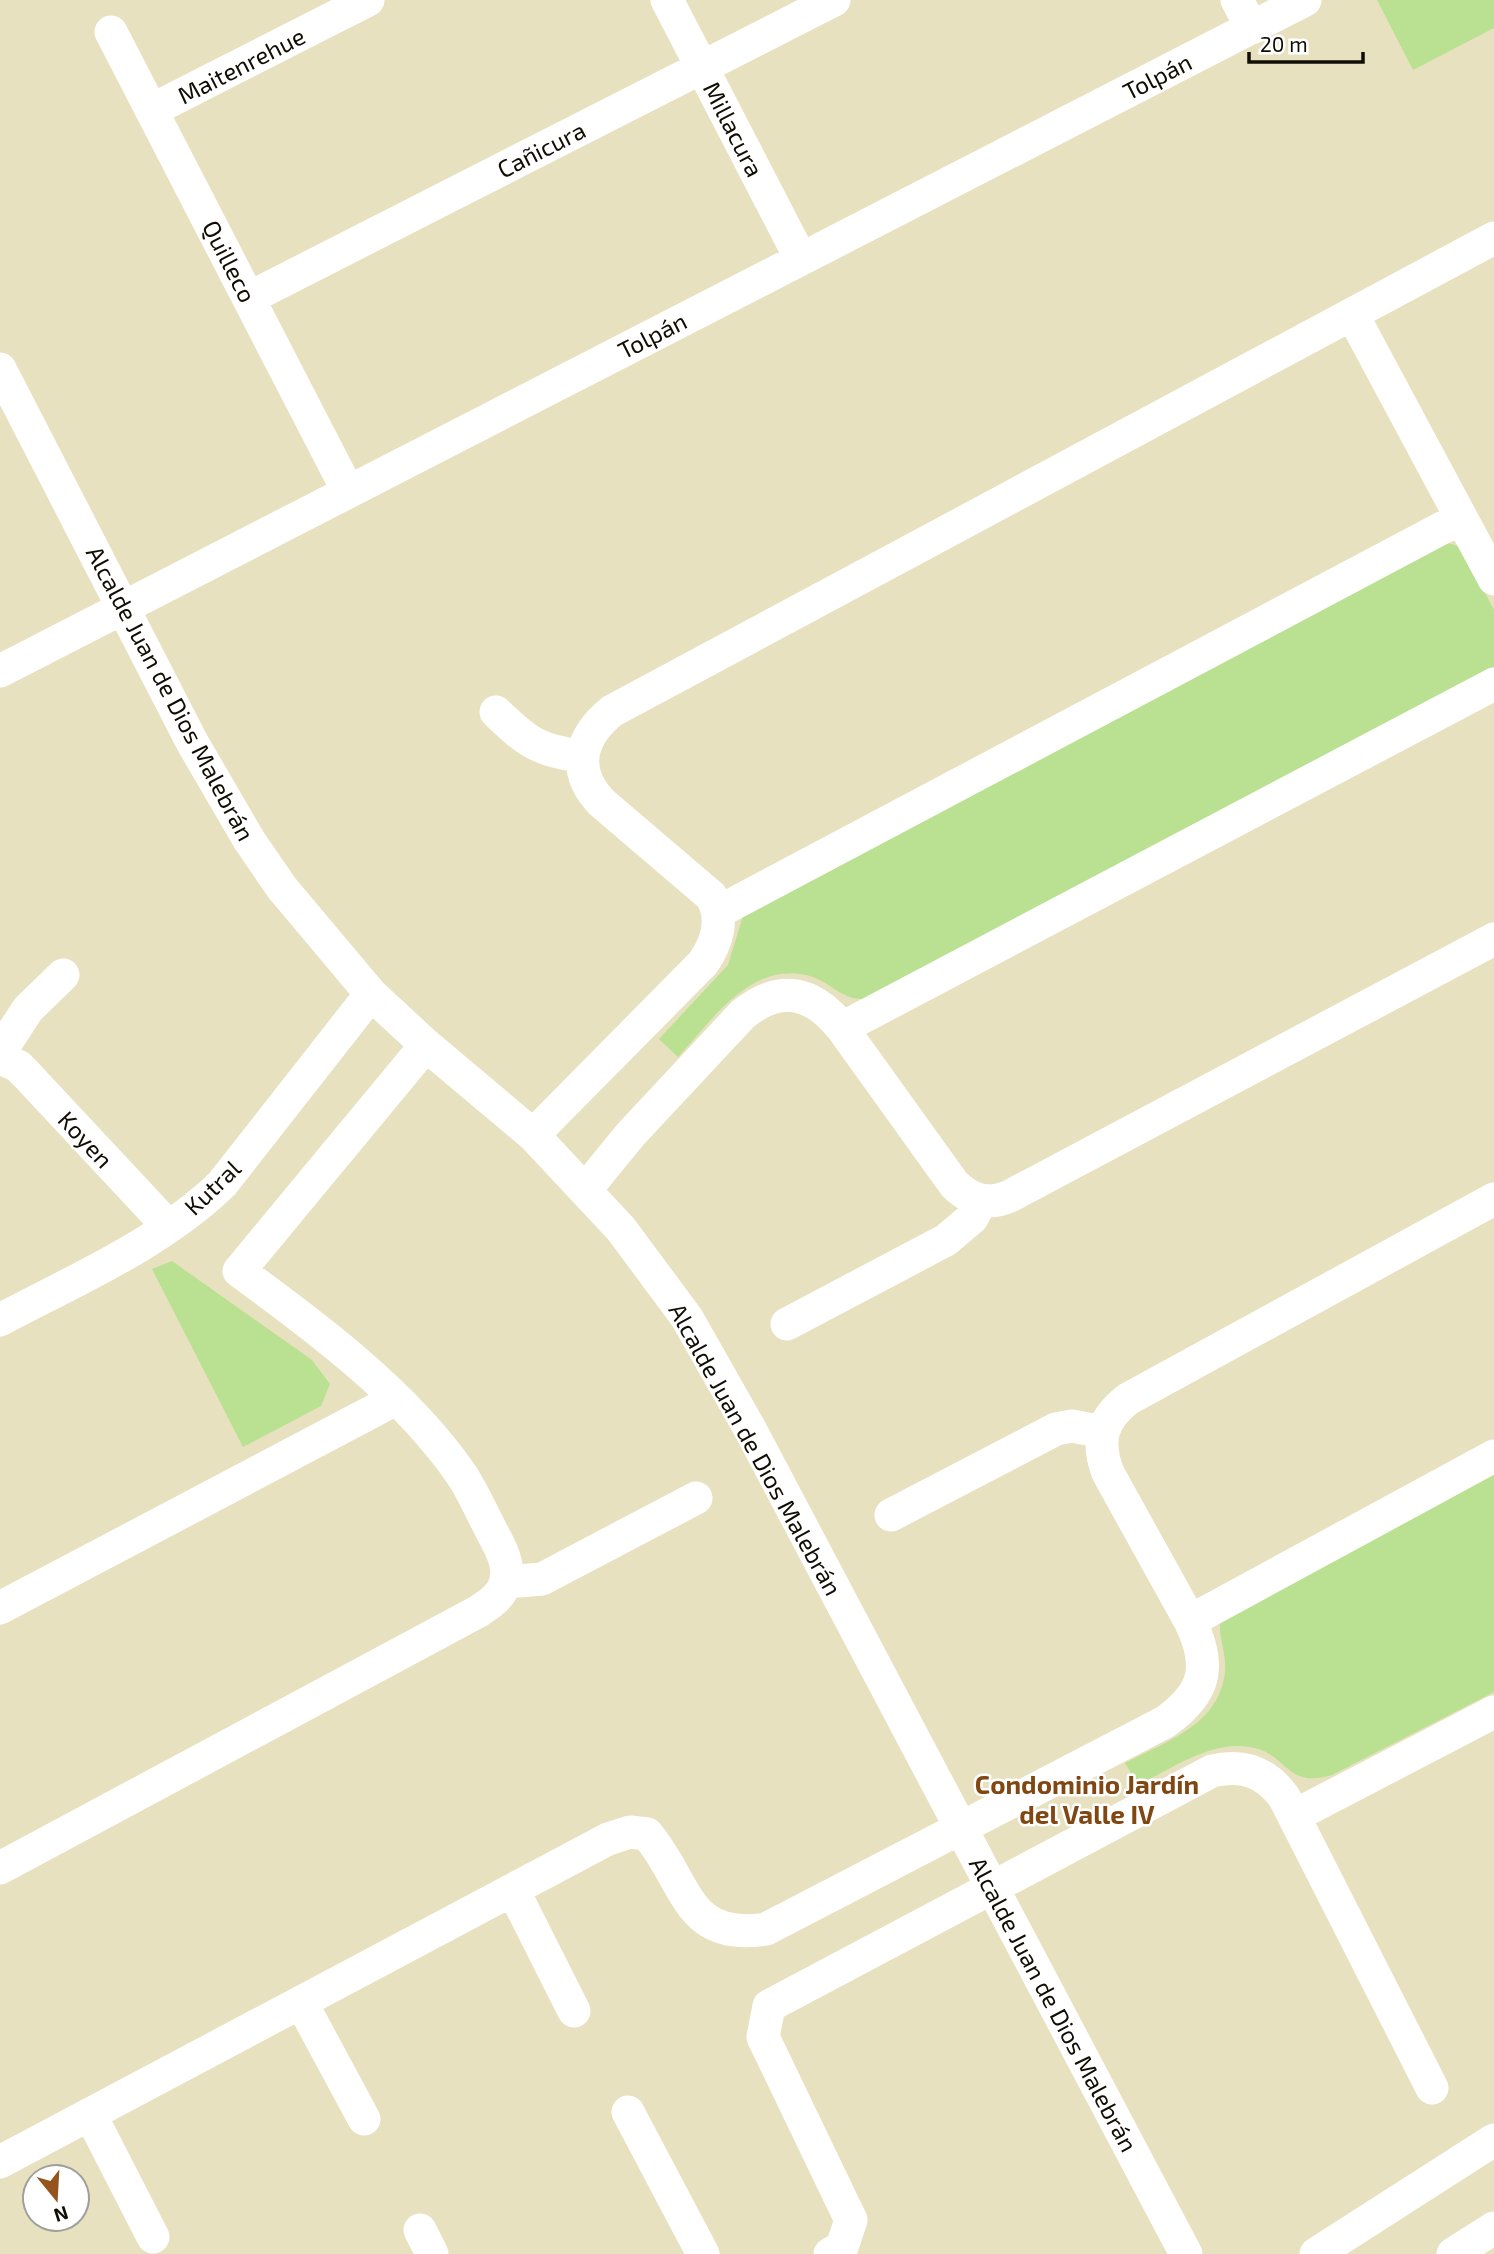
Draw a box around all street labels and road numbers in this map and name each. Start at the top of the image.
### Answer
street label: Maitenrehue [173,21,309,109]
street label: Tolpán [1118,46,1196,106]
street label: Millacura [698,77,770,181]
street label: Cañicura [492,115,590,183]
street label: Quilleco [197,215,263,307]
street label: Tolpán [613,305,691,365]
street label: Alcalde Juan de Dios Malebrán [81,541,261,845]
street label: Koyen [53,1105,119,1173]
street label: Kutral [178,1153,246,1221]
street label: Alcalde Juan de Dios Malebrán [663,1298,849,1600]
street label: Alcalde Juan de Dios Malebrán [964,1852,1144,2156]

